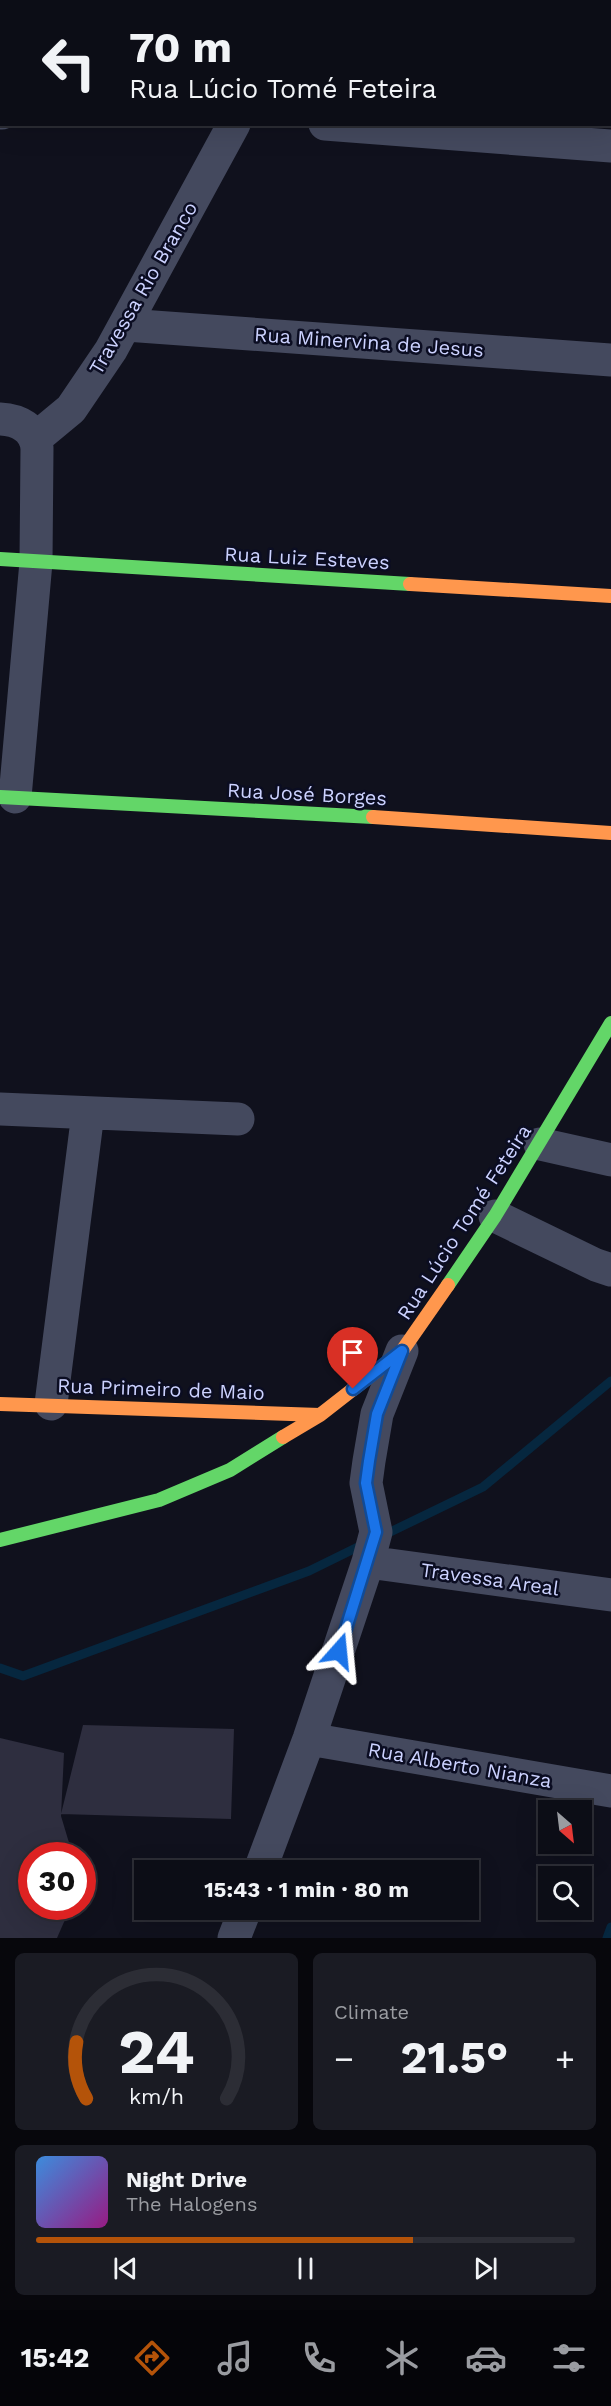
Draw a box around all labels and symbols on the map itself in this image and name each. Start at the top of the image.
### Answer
street label: Travessa Rio Branco [84,197,202,379]
street label: Rua Minervina de Jesus [253,322,485,362]
street label: Rua Luiz Esteves [224,542,390,574]
street label: Rua José Borges [226,778,388,810]
street label: Rua Lúcio Tomé Feteira [392,1120,536,1324]
pin [327,1327,378,1389]
street label: Rua Primeiro de Maio [57,1373,265,1405]
street label: Travessa Areal [419,1557,561,1601]
position arrow [307,1619,371,1683]
street label: Rua Alberto Nianza [366,1737,554,1793]
north arrow [538,1800,592,1854]
speed limit sign: 30 [18,1842,96,1920]

